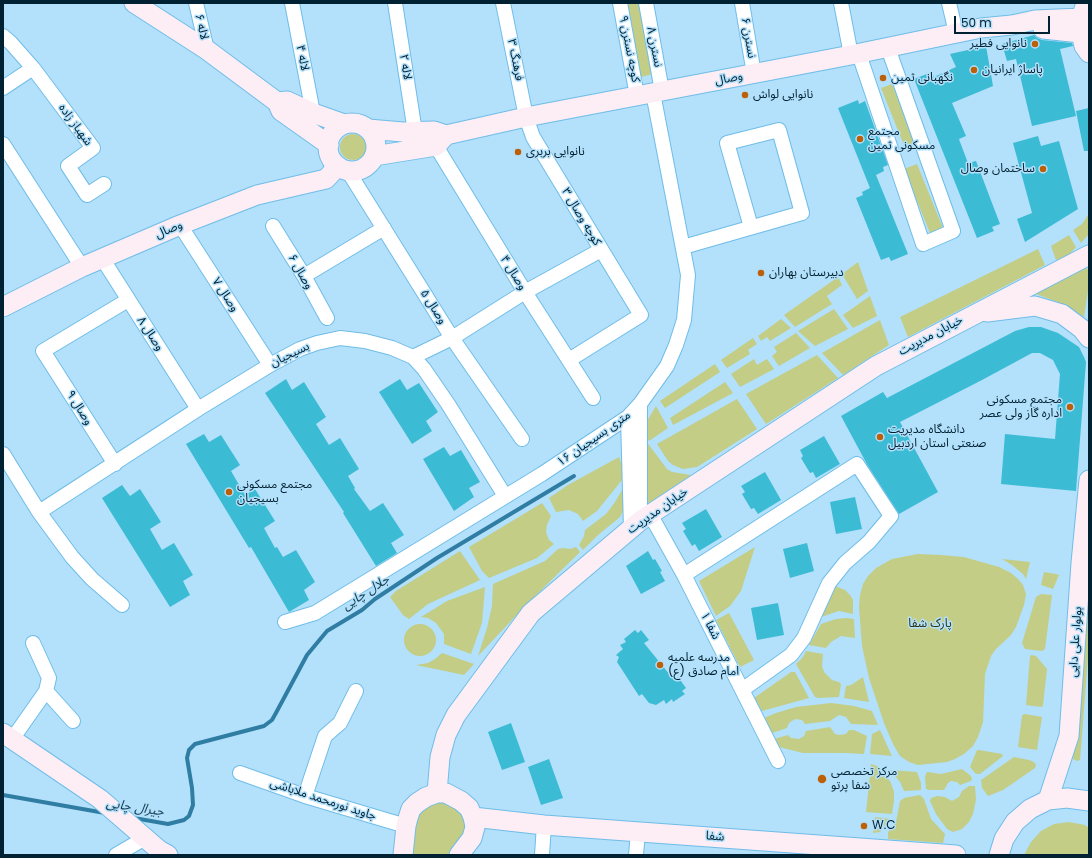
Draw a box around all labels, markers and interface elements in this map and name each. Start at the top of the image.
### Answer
scale bar [956,8,1052,34]
street label: لاله ۶ [191,13,211,41]
street label: کوچه نسترن ۹ [615,14,643,84]
text: 50 m [961,14,992,31]
street label: نسترن ۶ [737,17,759,59]
street label: نسترن ۸ [643,26,665,68]
place label: نانوایی فطیر [970,37,1027,51]
street label: فرهنگ ۳ [504,38,526,82]
marker: نانوایی فطیر [1030,39,1040,49]
street label: لاله ۴ [292,44,312,72]
street label: لاله ۲ [396,53,414,81]
place label: پاساژ ایرانیان [982,63,1043,77]
marker: پاساژ ایرانیان [969,65,979,75]
street label: وصال [714,69,744,89]
place label: نگهبانی ثمین [891,71,953,85]
marker: نگهبانی ثمین [878,73,888,83]
place label: نانوایی لواش [753,88,813,102]
marker: نانوایی لواش [740,90,750,100]
street label: شهباز زاده [55,101,95,149]
place label: مجتمع مسکونی ثمین [868,125,935,153]
marker: مجتمع مسکونی ثمین [855,134,865,144]
place label: نانوایی بربری [526,145,585,159]
marker: نانوایی بربری [513,147,523,157]
place label: ساختمان وصال [961,162,1035,176]
marker: ساختمان وصال [1038,164,1048,174]
street label: کوچه وصال ۳ [558,186,604,248]
street label: وصال [153,218,185,242]
street label: وصال ۶ [284,252,316,292]
street label: وصال ۴ [497,253,529,293]
place label: دبیرستان بهاران [769,266,844,280]
marker: دبیرستان بهاران [756,268,766,278]
street label: وصال ۷ [209,275,241,315]
street label: وصال ۵ [417,287,449,327]
street label: خیابان مدیریت [896,313,966,359]
street label: وصال ۸ [134,314,166,354]
street label: بسیجیان [268,339,312,371]
street label: وصال ۹ [63,388,95,428]
place label: مجتمع مسکونی اداره گاز ولی عصر [980,393,1062,421]
marker: مجتمع مسکونی اداره گاز ولی عصر [1065,402,1075,412]
street label: ۱۶ متری بسیجیان [554,408,634,470]
place label: دانشگاه مدیریت صنعتی استان اردبیل [888,423,986,451]
marker: دانشگاه مدیریت صنعتی استان اردبیل [875,432,885,442]
place label: مجتمع مسکونی بسیجیان [237,478,312,506]
street label: خیابان مدیریت [625,485,691,537]
marker: مجتمع مسکونی بسیجیان [224,487,234,497]
water label: جلال چایی [339,572,393,614]
street label: بولوار علی دایی [1066,606,1086,678]
street label: شفا ۱ [697,610,723,642]
park label: پارک شفا [908,617,952,631]
place label: مدرسه علمیه امام صادق (ع) [668,651,739,679]
marker: مدرسه علمیه امام صادق (ع) [655,660,665,670]
place label: مرکز تخصصی شفا پرتو [831,765,897,793]
marker: مرکز تخصصی شفا پرتو [816,773,828,785]
street label: جاوید نورمحمد ملاباشی [268,776,378,824]
water label: جیرال چایی [105,796,165,820]
place label: W.C [872,819,895,833]
marker: W.C [859,821,869,831]
street label: شفا [705,829,725,845]

